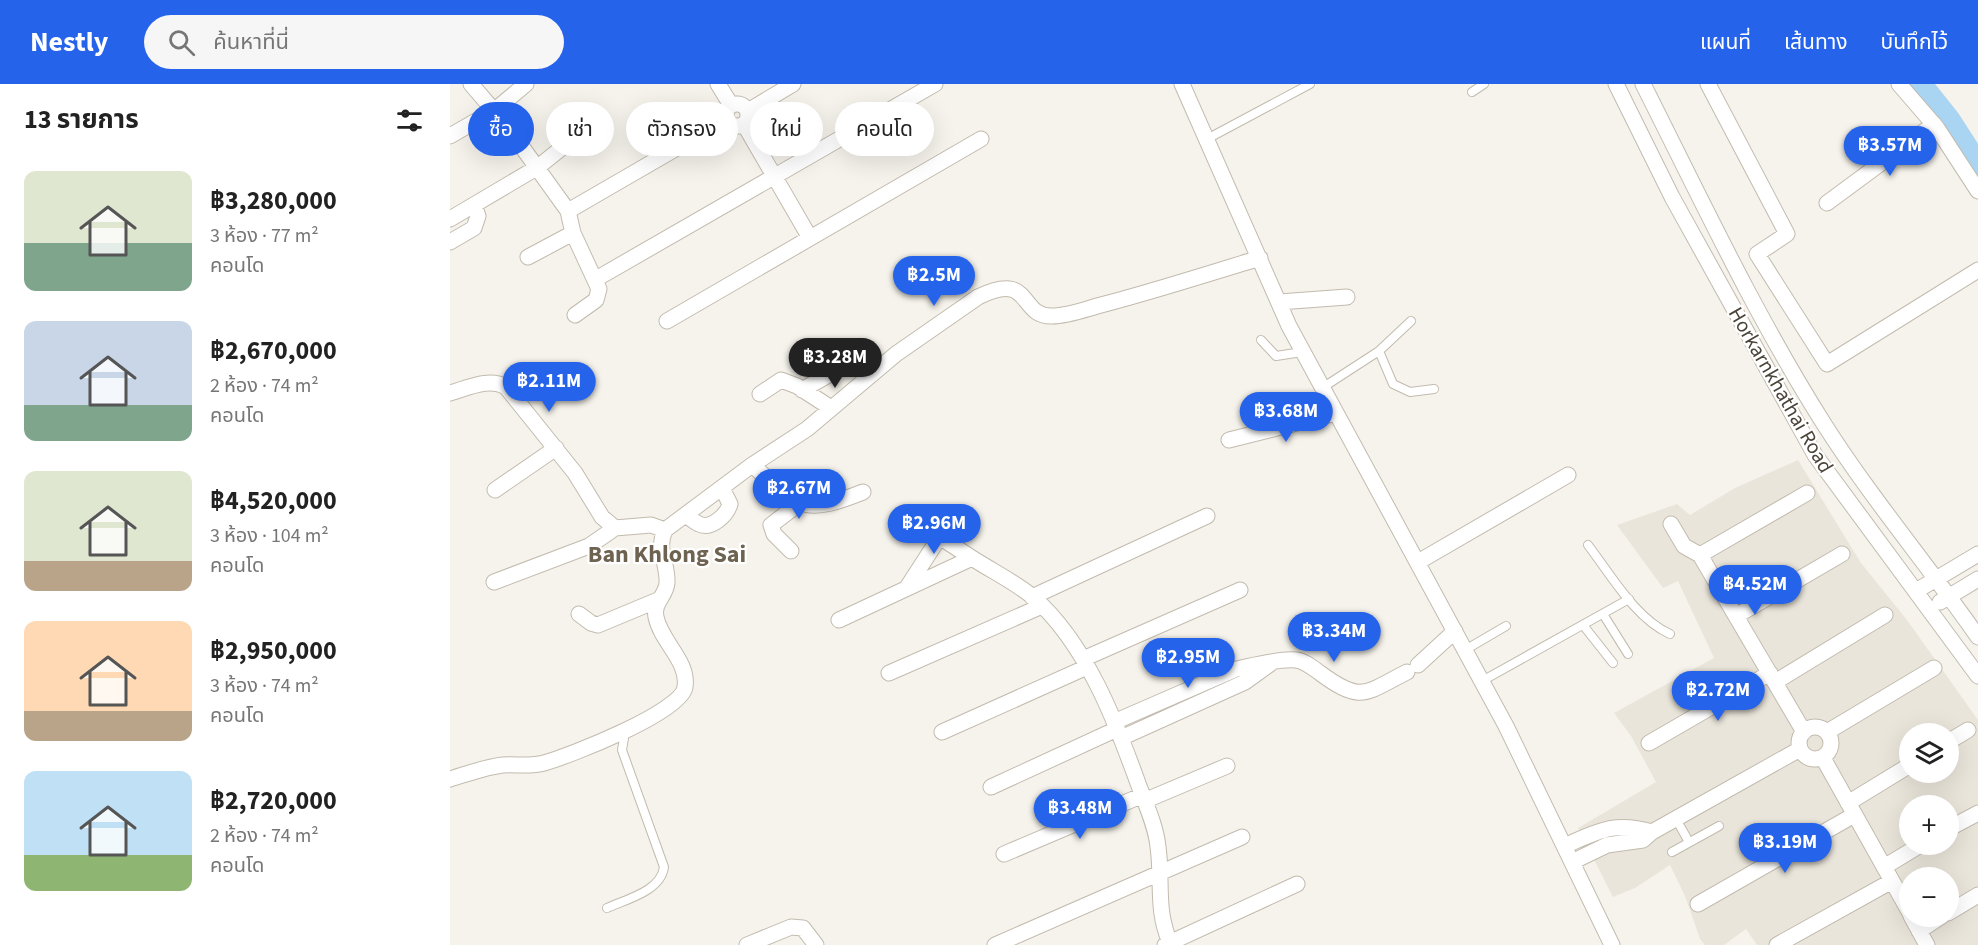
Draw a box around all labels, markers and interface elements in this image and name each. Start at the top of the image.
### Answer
search box [144,15,564,69]
text: Nestly [30,22,108,62]
icon: search [165,26,198,59]
text: ค้นหาที่นี่ [213,26,289,58]
text: แผนที่ [1700,27,1751,57]
text: เส้นทาง [1784,27,1848,57]
text: บันทึกไว้ [1881,27,1948,57]
text: 13 รายการ [24,101,139,138]
chip: ซื้อ [468,102,534,156]
chip: เช่า [546,102,614,156]
chip: ตัวกรอง [626,102,738,156]
chip: ใหม่ [750,102,823,156]
chip: คอนโด [835,102,934,156]
icon: filters [393,104,426,137]
pin: ฿3.57M [1841,126,1939,177]
text: ฿3.57M [1858,131,1922,159]
text: ฿3,280,000 [210,182,337,219]
icon: home [72,195,144,267]
text: 3 ห้อง · 77 m² [210,222,319,250]
text: คอนโด [210,252,264,280]
pin: ฿2.5M [892,256,976,307]
text: ฿2.5M [907,261,961,289]
street label: Horkarnkhathai Road [1721,301,1841,479]
text: ฿2,670,000 [210,332,337,369]
pin: ฿3.28M [786,338,884,389]
text: ฿3.28M [803,343,867,371]
icon: home [72,345,144,417]
pin: ฿2.11M [500,362,598,413]
text: ฿2.11M [517,367,581,395]
text: 2 ห้อง · 74 m² [210,372,319,400]
pin: ฿3.68M [1237,392,1335,443]
text: ฿3.68M [1254,397,1318,425]
text: คอนโด [210,402,264,430]
pin: ฿2.67M [750,469,848,520]
text: ฿2.67M [767,474,831,502]
text: ฿4,520,000 [210,482,337,519]
icon: home [72,495,144,567]
pin: ฿2.96M [885,504,983,555]
text: ฿2.96M [902,509,966,537]
text: 3 ห้อง · 104 m² [210,522,329,550]
district label: Ban Khlong Sai [588,537,746,572]
text: คอนโด [210,552,264,580]
pin: ฿4.52M [1706,565,1804,616]
text: ฿4.52M [1723,570,1787,598]
pin: ฿3.34M [1285,612,1383,663]
text: ฿3.34M [1302,617,1366,645]
text: ฿2,950,000 [210,632,337,669]
pin: ฿2.95M [1139,638,1237,689]
text: ฿2.95M [1156,643,1220,671]
icon: home [72,645,144,717]
pin: ฿2.72M [1669,671,1767,722]
text: 3 ห้อง · 74 m² [210,672,319,700]
text: ฿2.72M [1686,676,1750,704]
text: คอนโด [210,702,264,730]
map controls [1899,723,1959,927]
button: layers [1899,723,1959,783]
text: ฿2,720,000 [210,782,337,819]
pin: ฿3.48M [1031,789,1129,840]
text: ฿3.48M [1048,794,1112,822]
icon: home [72,795,144,867]
button: + [1899,795,1959,855]
text: 2 ห้อง · 74 m² [210,822,319,850]
pin: ฿3.19M [1736,823,1834,874]
text: ฿3.19M [1753,828,1817,856]
text: คอนโด [210,852,264,880]
button: − [1899,867,1959,927]

